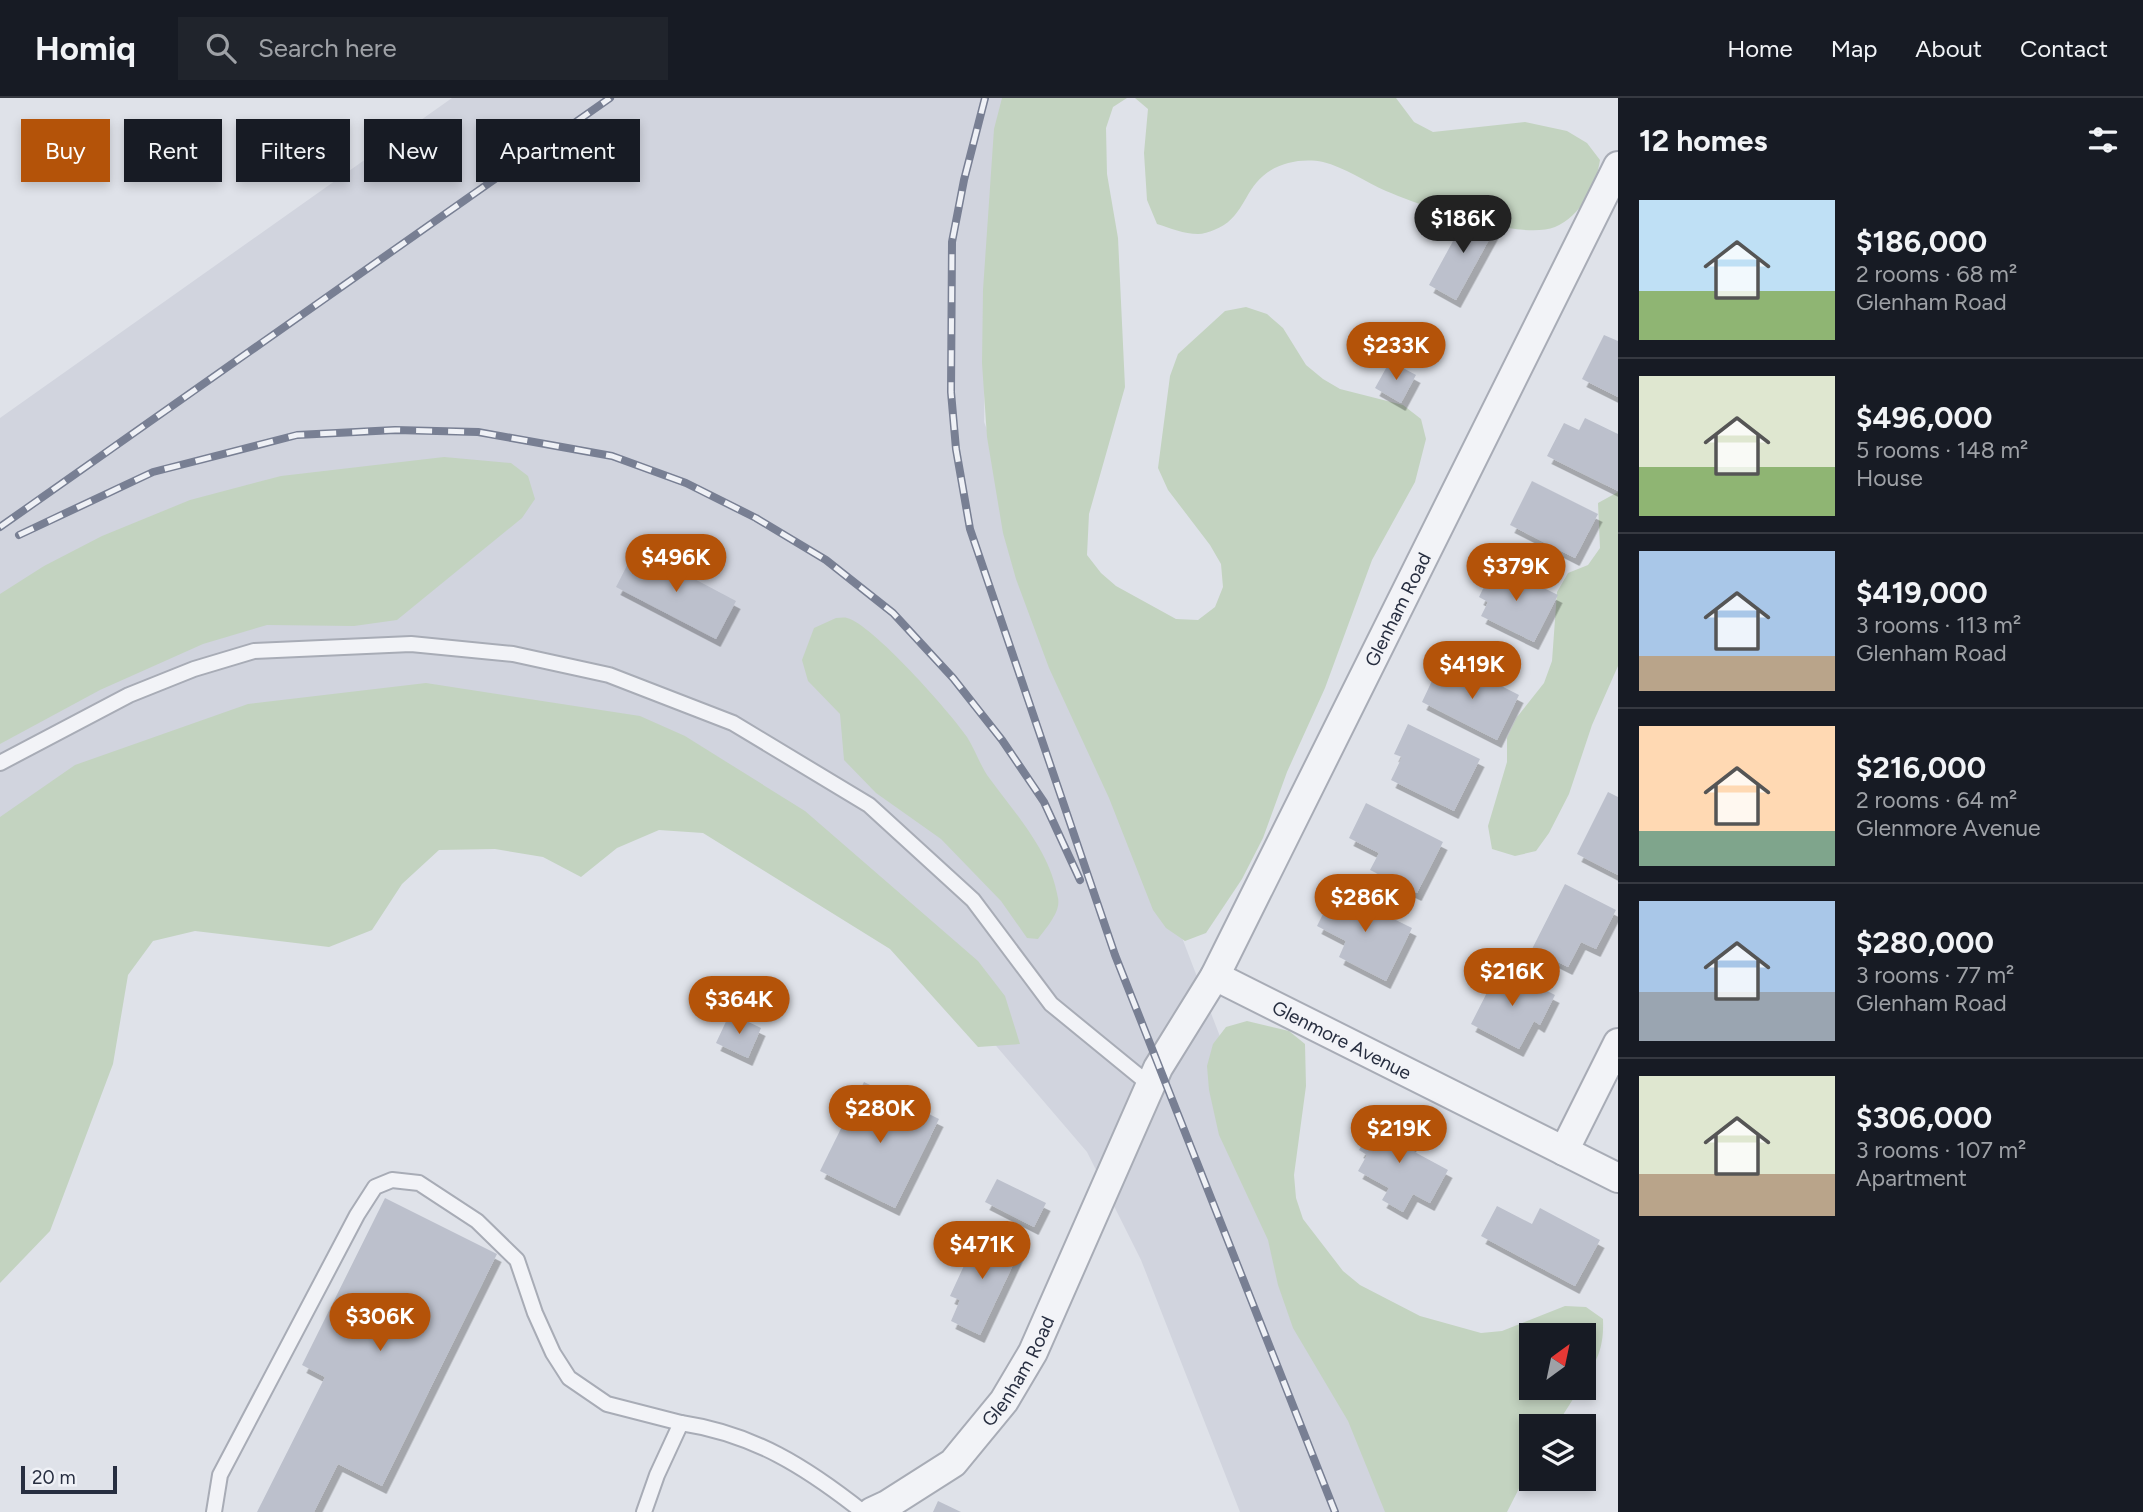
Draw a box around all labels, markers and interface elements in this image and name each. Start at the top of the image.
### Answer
search box [178,17,668,80]
text: Homiq [35,29,136,68]
icon: search [202,29,240,67]
text: Search here [258,32,397,64]
text: Home [1727,34,1793,63]
text: Map [1831,34,1877,63]
text: About [1915,34,1982,63]
text: Contact [2020,34,2108,63]
chip: Buy [21,119,110,182]
chip: Rent [124,119,222,182]
chip: Filters [236,119,350,182]
chip: New [364,119,462,182]
chip: Apartment [476,119,640,182]
icon: filters [2084,121,2122,159]
text: 12 homes [1639,122,1767,159]
pin: $186K [1414,195,1512,255]
text: $186K [1430,204,1496,232]
text: $186,000 [1856,223,1987,260]
icon: home [1695,228,1779,312]
text: 2 rooms · 68 m² [1856,260,2017,288]
text: Glenham Road [1856,288,2007,316]
pin: $233K [1347,322,1445,382]
text: $233K [1363,331,1429,359]
text: $496,000 [1856,399,1992,436]
icon: home [1695,404,1779,488]
text: 5 rooms · 148 m² [1856,436,2028,464]
text: House [1856,464,1923,492]
pin: $496K [627,534,725,594]
text: $496K [641,543,711,571]
pin: $379K [1467,544,1565,603]
street label: Glenham Road [1360,549,1436,671]
text: $379K [1483,552,1549,580]
text: $419,000 [1856,574,1988,611]
icon: home [1695,579,1779,663]
text: 3 rooms · 113 m² [1856,611,2021,639]
text: Glenham Road [1856,639,2007,667]
pin: $419K [1423,642,1521,701]
text: $419K [1439,650,1505,678]
text: $216,000 [1856,749,1986,786]
icon: home [1695,754,1779,838]
text: 2 rooms · 64 m² [1856,786,2017,814]
text: Glenmore Avenue [1856,814,2041,842]
pin: $286K [1316,874,1414,934]
text: $286K [1331,883,1399,911]
text: $280,000 [1856,924,1994,961]
icon: home [1695,929,1779,1013]
pin: $216K [1463,948,1561,1008]
text: $216K [1480,957,1544,985]
text: 3 rooms · 77 m² [1856,961,2014,989]
pin: $364K [690,976,788,1036]
text: $364K [705,985,773,1013]
text: Glenham Road [1856,989,2007,1017]
street label: Glenmore Avenue [1268,996,1415,1085]
pin: $280K [831,1086,929,1145]
text: $280K [845,1094,915,1122]
text: $306,000 [1856,1099,1992,1136]
icon: home [1695,1104,1779,1188]
pin: $219K [1350,1105,1448,1165]
text: $219K [1367,1114,1431,1142]
text: 3 rooms · 107 m² [1856,1136,2026,1164]
text: Apartment [1856,1164,1967,1192]
pin: $471K [933,1222,1031,1281]
text: $471K [949,1230,1015,1258]
pin: $306K [331,1294,429,1353]
text: $306K [345,1302,415,1330]
street label: Glenham Road [977,1313,1059,1431]
north arrow [1519,1323,1596,1400]
map controls [1519,1323,1596,1491]
button: layers [1519,1414,1596,1491]
scale bar [21,1463,117,1495]
text: 20 m [32,1466,76,1489]

